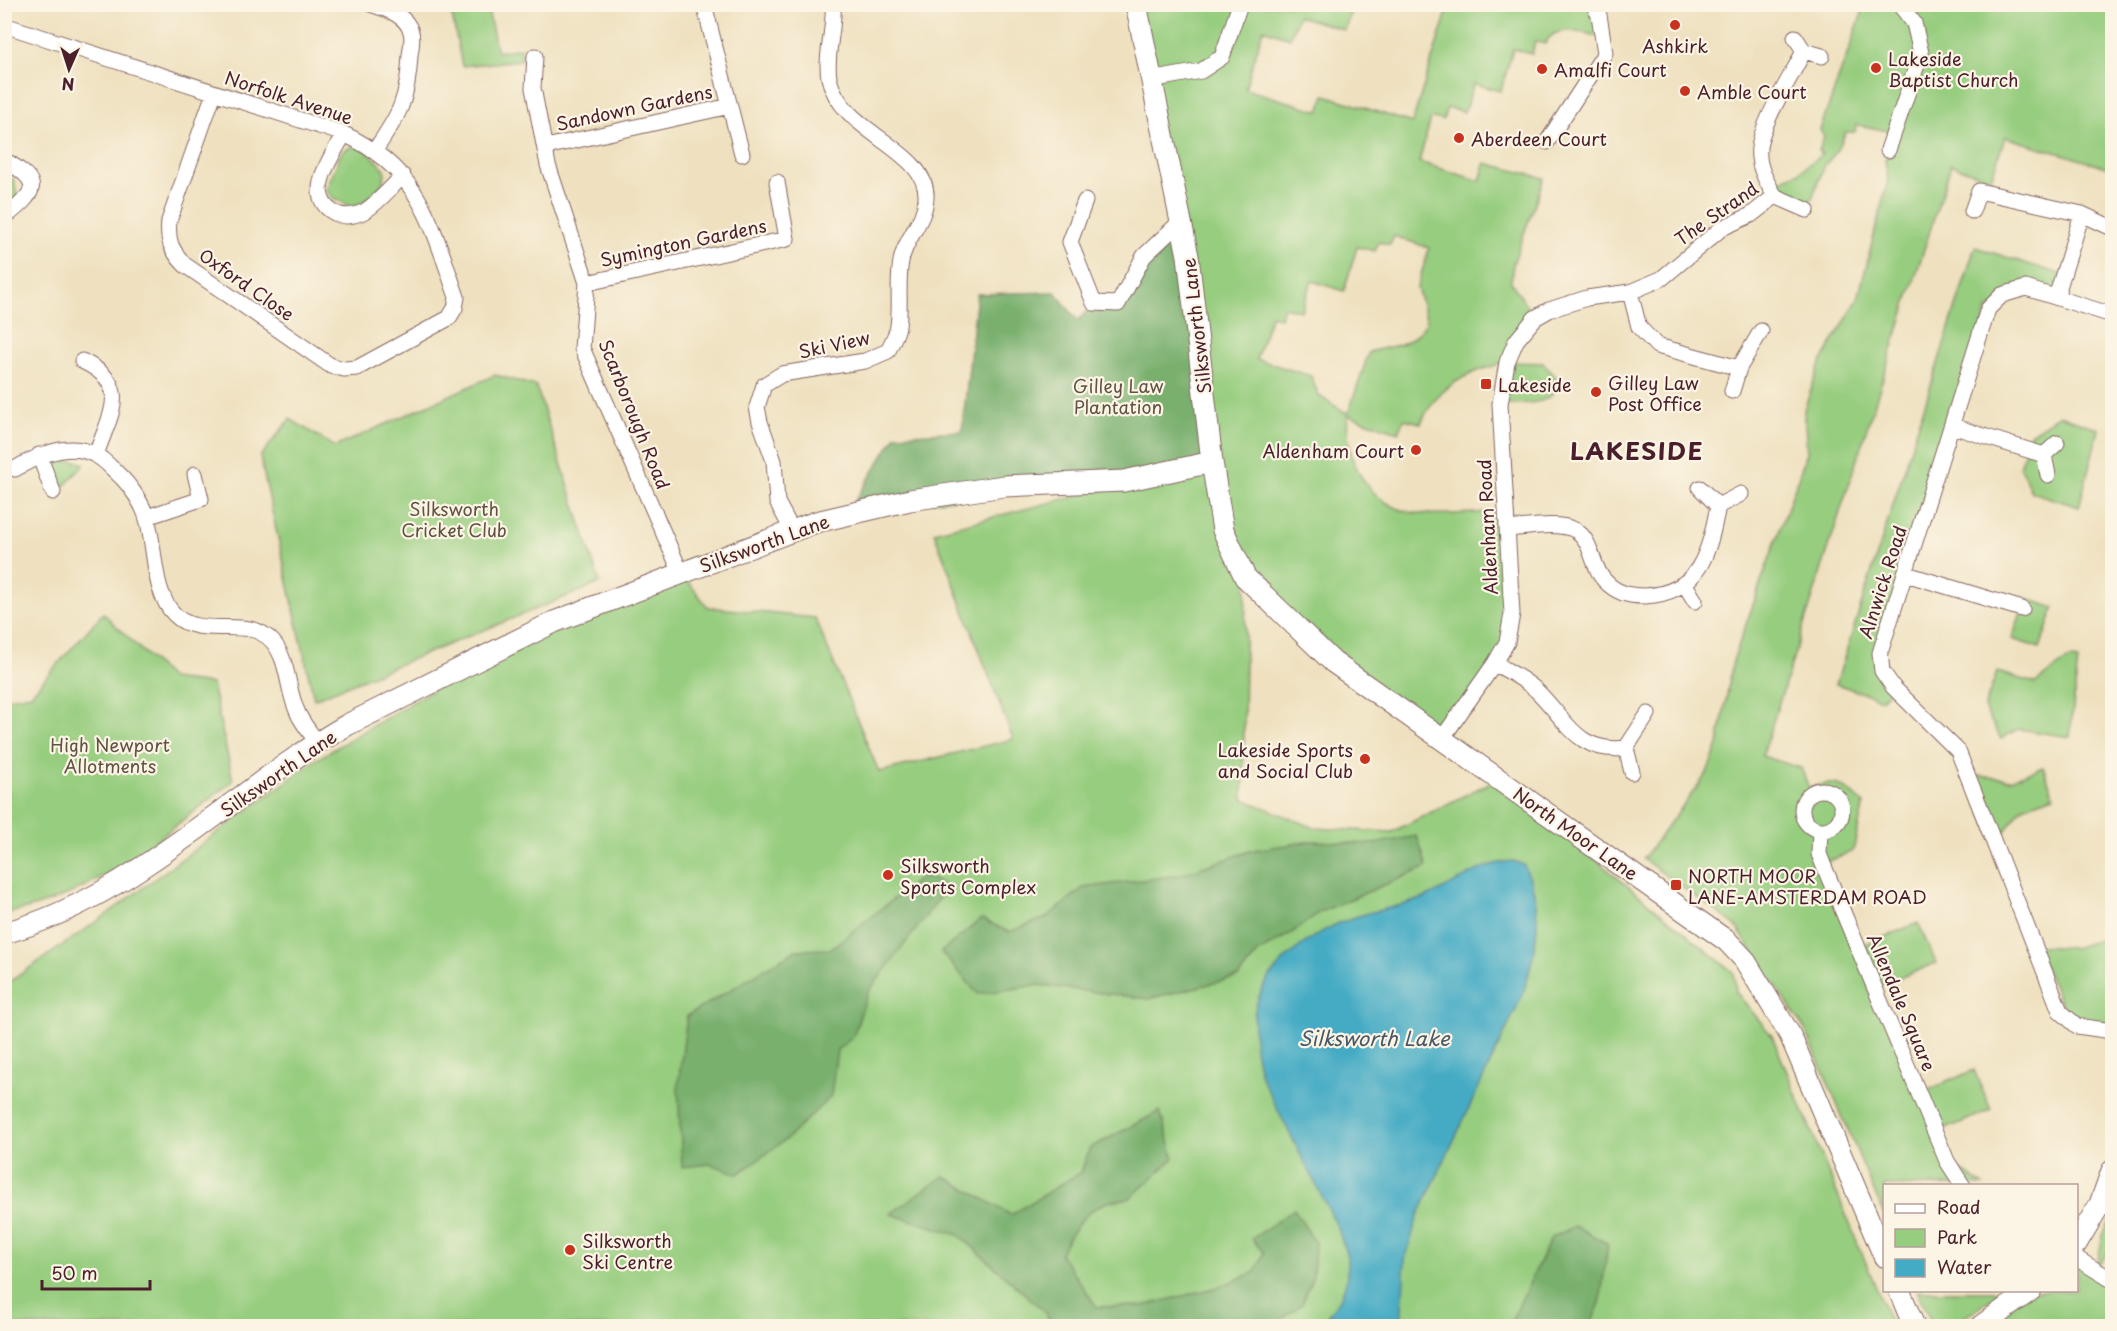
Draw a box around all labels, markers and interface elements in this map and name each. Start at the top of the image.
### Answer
marker: Ashkirk [1668,18,1682,32]
place label: Ashkirk [1642,32,1708,59]
north arrow [39,39,99,99]
place label: Lakeside Baptist Church [1888,45,2018,93]
place label: Amalfi Court [1554,56,1667,83]
marker: Lakeside Baptist Church [1869,61,1883,75]
marker: Amalfi Court [1535,62,1549,76]
street label: Norfolk Avenue [222,64,357,130]
text: N [61,73,75,97]
street label: Sandown Gardens [553,77,715,137]
place label: Amble Court [1697,78,1807,105]
marker: Amble Court [1678,84,1692,98]
place label: Aberdeen Court [1471,125,1607,152]
marker: Aberdeen Court [1452,131,1466,145]
street label: The Strand [1669,174,1763,252]
street label: Symington Gardens [597,211,769,273]
street label: Oxford Close [194,241,300,327]
street label: Silksworth Lane [1174,257,1218,395]
street label: Ski View [796,323,872,365]
street label: Scarborough Road [593,335,677,493]
place label: Gilley Law Post Office [1608,369,1702,417]
place label: Lakeside [1498,371,1572,398]
park label: Gilley Law Plantation [1073,372,1163,420]
marker: Lakeside [1479,377,1493,391]
marker: Gilley Law Post Office [1589,385,1603,399]
district label: LAKESIDE [1570,432,1704,468]
place label: Aldenham Court [1263,437,1404,464]
marker: Aldenham Court [1409,443,1423,457]
street label: Aldenham Road [1470,458,1504,596]
park label: Silksworth Cricket Club [401,495,507,543]
street label: Silksworth Lane [695,507,833,579]
street label: Alnwick Road [1851,522,1913,642]
street label: Silksworth Lane [214,723,342,823]
park label: High Newport Allotments [50,731,170,779]
place label: Lakeside Sports and Social Club [1217,736,1353,784]
marker: Lakeside Sports and Social Club [1358,752,1372,766]
street label: North Moor Lane [1508,780,1644,886]
place label: Silksworth Sports Complex [900,852,1036,900]
place label: NORTH MOOR LANE-AMSTERDAM ROAD [1688,862,1927,910]
marker: Silksworth Sports Complex [881,868,895,882]
marker: NORTH MOOR LANE-AMSTERDAM ROAD [1669,878,1683,892]
street label: Allendale Square [1861,929,1943,1075]
water label: Silksworth Lake [1298,1023,1451,1053]
legend [1883,1184,2078,1292]
text: Road [1937,1193,1981,1220]
text: Park [1937,1223,1977,1250]
place label: Silksworth Ski Centre [582,1227,673,1275]
marker: Silksworth Ski Centre [563,1243,577,1257]
scale bar [42,1253,150,1291]
text: Water [1937,1253,1992,1280]
text: 50 m [51,1259,98,1286]

